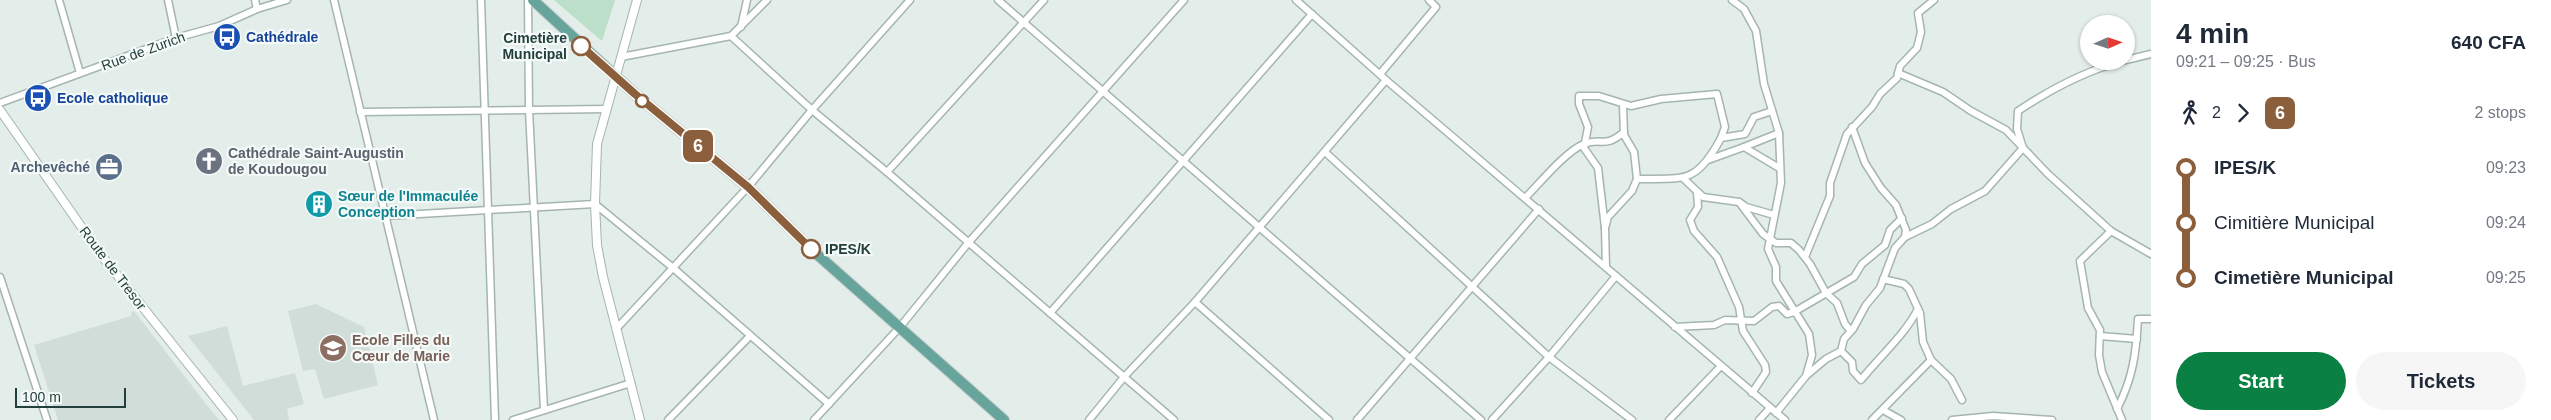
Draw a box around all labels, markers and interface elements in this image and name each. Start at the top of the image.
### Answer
north arrow [2080,15,2135,70]
map controls [2080,15,2135,70]
text: 4 min [2176,18,2249,49]
bus stop icon: Cathédrale [212,22,242,52]
street label: Rue de Zurich [99,28,187,74]
place label: Cathédrale [246,29,319,45]
place label: Cimetière Municipal [502,30,567,62]
text: 640 CFA [2451,32,2526,53]
marker: Cimetière Municipal [571,36,591,56]
text: 09:21 – 09:25 · Bus [2176,53,2316,70]
bus stop icon: Ecole catholique [23,83,53,113]
place label: Ecole catholique [57,90,168,106]
unlabelled marker [635,94,649,108]
icon: walk [2176,99,2204,127]
icon: forward [2229,99,2257,127]
text: 6 [2275,103,2285,123]
text: 2 [2212,104,2221,121]
text: 2 stops [2474,104,2526,121]
line badge: 6 [682,130,714,162]
text: 6 [693,136,703,156]
place label: Cathédrale Saint-Augustin de Koudougou [228,145,404,177]
church icon: Cathédrale Saint-Augustin de Koudougou [194,146,224,176]
office icon: Archevêché [94,152,124,182]
text: IPES/K [2214,157,2276,178]
place label: Archevêché [11,159,90,175]
text: 09:23 [2486,159,2526,176]
place label: Sœur de l'Immaculée Conception [338,188,478,220]
building icon: Sœur de l'Immaculée Conception [304,189,334,219]
text: Cimitière Municipal [2214,212,2375,233]
text: 09:24 [2486,214,2526,231]
street label: Route de Tresor [76,223,150,313]
marker: IPES/K [801,239,821,259]
place label: IPES/K [825,241,871,257]
text: Cimetière Municipal [2214,267,2394,288]
text: 09:25 [2486,269,2526,286]
place label: Ecole Filles du Cœur de Marie [352,332,450,364]
school or university icon: Ecole Filles du Cœur de Marie [318,333,348,363]
button: Start [2176,352,2346,410]
button: Tickets [2356,352,2526,410]
scale bar [15,385,126,408]
text: 100 m [22,389,61,405]

